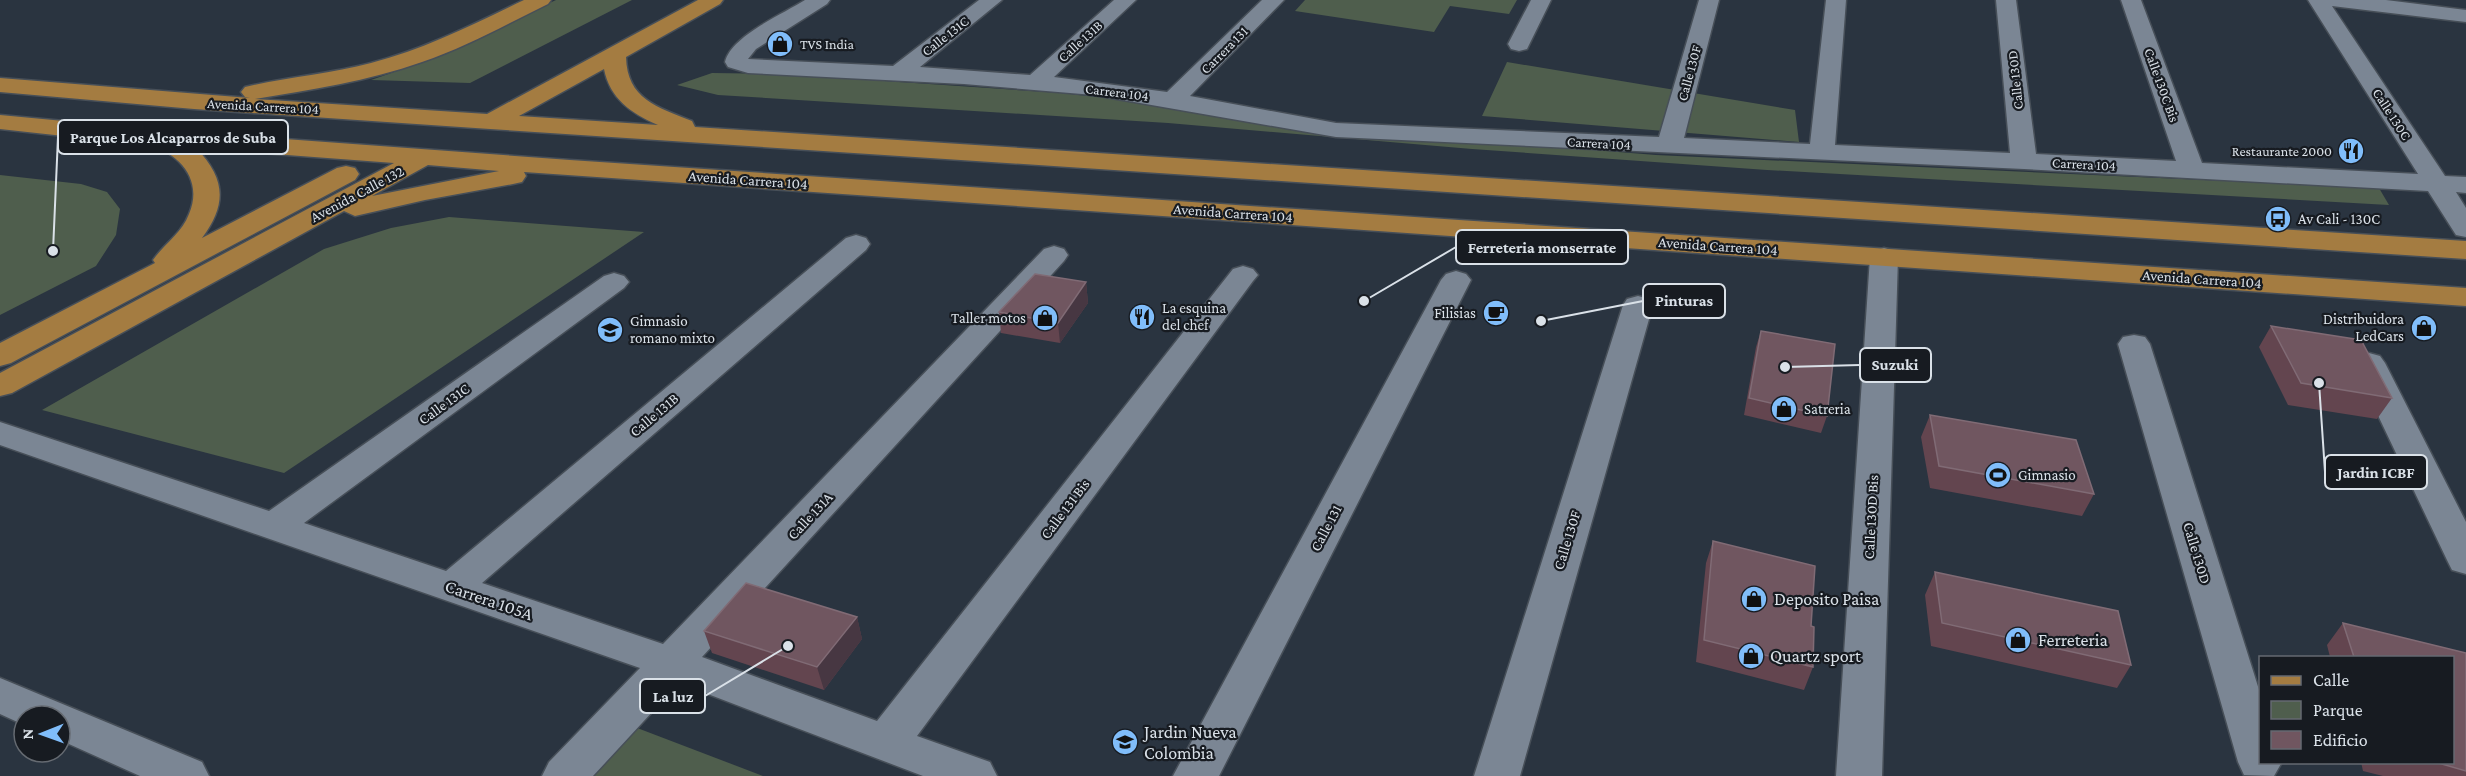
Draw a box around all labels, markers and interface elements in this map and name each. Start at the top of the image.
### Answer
street label: Calle 131C [918,13,972,59]
street label: Calle 131B [1054,17,1106,65]
street label: Carrera 131 [1197,23,1251,77]
shop icon: TVS India [765,29,795,59]
place label: TVS India [800,36,854,52]
street label: Calle 130F [1674,43,1704,103]
street label: Calle 130C Bis [2141,46,2183,124]
street label: Calle 130D [2004,50,2026,110]
street label: Carrera 104 [1084,80,1150,104]
street label: Calle 130C [2369,85,2415,143]
street label: Avenida Carrera 104 [207,95,319,117]
callout: Parque Los Alcaparros de Suba [58,120,288,154]
text: Parque Los Alcaparros de Suba [70,129,276,146]
street label: Carrera 104 [1567,133,1631,153]
restaurant icon: Restaurante 2000 [2336,136,2366,166]
place label: Restaurante 2000 [2232,143,2332,159]
street label: Carrera 104 [2052,154,2116,174]
street label: Avenida Calle 132 [308,163,406,225]
street label: Avenida Carrera 104 [688,168,808,192]
street label: Avenida Carrera 104 [1173,201,1293,225]
bus stop icon: Av Cali - 130C [2263,204,2293,234]
place label: Av Cali - 130C [2298,211,2380,227]
callout: Ferreteria monserrate [1456,230,1628,264]
street label: Avenida Carrera 104 [1658,234,1778,258]
text: Ferreteria monserrate [1468,239,1617,256]
street label: Avenida Carrera 104 [2142,267,2262,291]
callout: Pinturas [1643,284,1725,318]
text: Pinturas [1655,292,1713,309]
cafe icon: Filisias [1481,298,1511,328]
place label: La esquina del chef [1162,300,1226,333]
restaurant icon: La esquina del chef [1127,302,1157,332]
shop icon: Taller motos [1030,303,1060,333]
place label: Filisias [1434,305,1476,321]
place label: Taller motos [951,310,1026,326]
place label: Distribuidora LedCars [2323,311,2404,344]
place label: Gimnasio romano mixto [630,313,715,346]
shop icon: Distribuidora LedCars [2409,313,2439,343]
school or university icon: Gimnasio romano mixto [595,315,625,345]
callout: Suzuki [1860,348,1931,382]
text: Suzuki [1872,356,1919,373]
street label: Calle 131C [415,380,473,428]
street label: Calle 131B [627,390,681,440]
shop icon: Satreria [1769,394,1799,424]
place label: Satreria [1804,401,1851,417]
callout: Jardin ICBF [2325,455,2427,489]
sports icon: Gimnasio [1983,460,2013,490]
text: Jardin ICBF [2335,464,2415,481]
place label: Gimnasio [2018,467,2076,483]
street label: Calle 130D Bis [1861,474,1881,560]
street label: Calle 131 Bis [1037,476,1093,542]
street label: Calle 131A [784,489,836,543]
street label: Calle 131 [1307,502,1345,554]
street label: Calle 130F [1550,508,1584,572]
street label: Calle 130D [2180,520,2214,586]
street label: Carrera 105A [442,576,536,625]
shop icon: Deposito Paisa [1739,584,1769,614]
place label: Deposito Paisa [1774,589,1879,609]
shop icon: Ferreteria [2003,625,2033,655]
place label: Ferreteria [2038,630,2108,650]
shop icon: Quartz sport [1736,641,1766,671]
place label: Quartz sport [1770,646,1862,666]
legend [2259,656,2454,764]
text: Calle [2313,670,2349,690]
callout: La luz [640,679,705,713]
text: La luz [653,688,694,705]
text: Parque [2313,700,2363,720]
north arrow [12,704,72,764]
place label: Jardin Nueva Colombia [1142,722,1237,763]
school or university icon: Jardin Nueva Colombia [1110,727,1140,757]
text: N [19,729,36,740]
text: Edificio [2313,730,2368,750]

